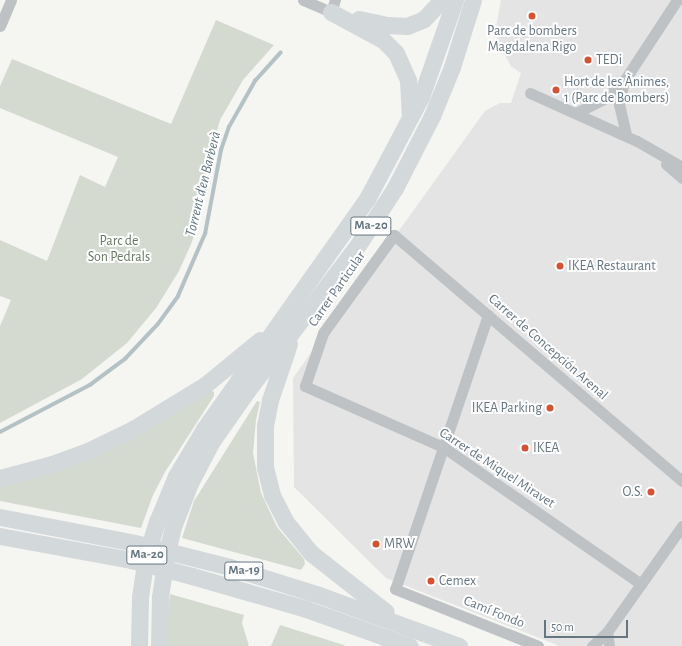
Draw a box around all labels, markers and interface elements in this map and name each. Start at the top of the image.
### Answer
marker: Parc de bombers Magdalena Rigo [527,11,537,21]
place label: Parc de bombers Magdalena Rigo [487,23,577,56]
place label: TEDi [596,52,622,68]
marker: TEDi [583,55,593,65]
place label: Hort de les Ànimes, 1 (Parc de Bombers) [564,74,670,106]
marker: Hort de les Ànimes, 1 (Parc de Bombers) [551,85,561,95]
water label: Torrent d'en Barberà [181,129,225,239]
road number: Ma-20 [350,215,392,237]
park label: Parc de Son Pedrals [88,233,150,266]
street label: Carrer Particular [305,248,369,330]
place label: IKEA Restaurant [568,258,656,274]
marker: IKEA Restaurant [555,261,565,271]
street label: Carrer de Concepción Arenal [485,290,611,404]
place label: IKEA Parking [472,400,542,416]
marker: IKEA Parking [545,403,555,413]
street label: Carrer de Miquel Miravet [436,424,558,512]
place label: IKEA [533,440,559,456]
marker: IKEA [520,443,530,453]
place label: O.S. [623,484,643,500]
marker: O.S. [646,487,656,497]
place label: MRW [384,536,415,552]
marker: MRW [371,539,381,549]
road number: Ma-20 [126,544,168,566]
road number: Ma-19 [224,560,264,582]
place label: Cemex [439,573,476,589]
marker: Cemex [426,576,436,586]
street label: Camí Fondo [461,592,527,632]
scale bar [546,612,630,638]
text: 50 m [551,621,574,633]

